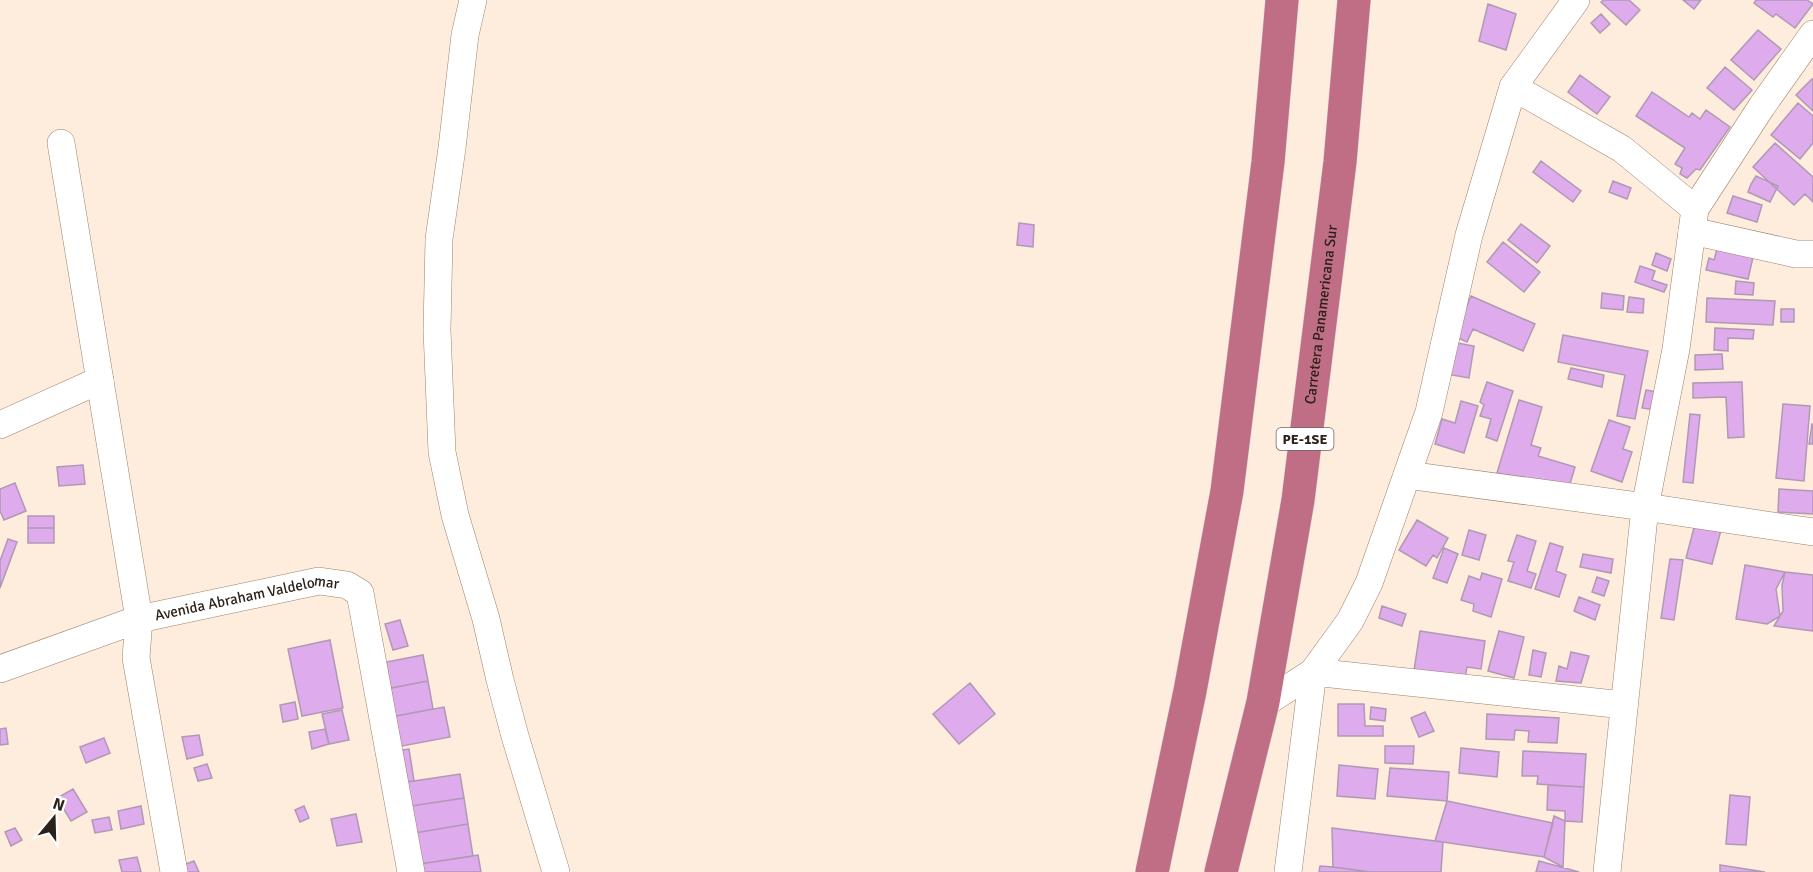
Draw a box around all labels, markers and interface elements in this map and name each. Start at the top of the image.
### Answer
street label: Carretera Panamericana Sur [1301,223,1341,405]
road number: PE-1SE [1276,428,1334,450]
street label: Avenida Abraham Valdelomar [153,571,341,624]
north arrow [24,788,84,848]
text: N [50,793,67,816]

